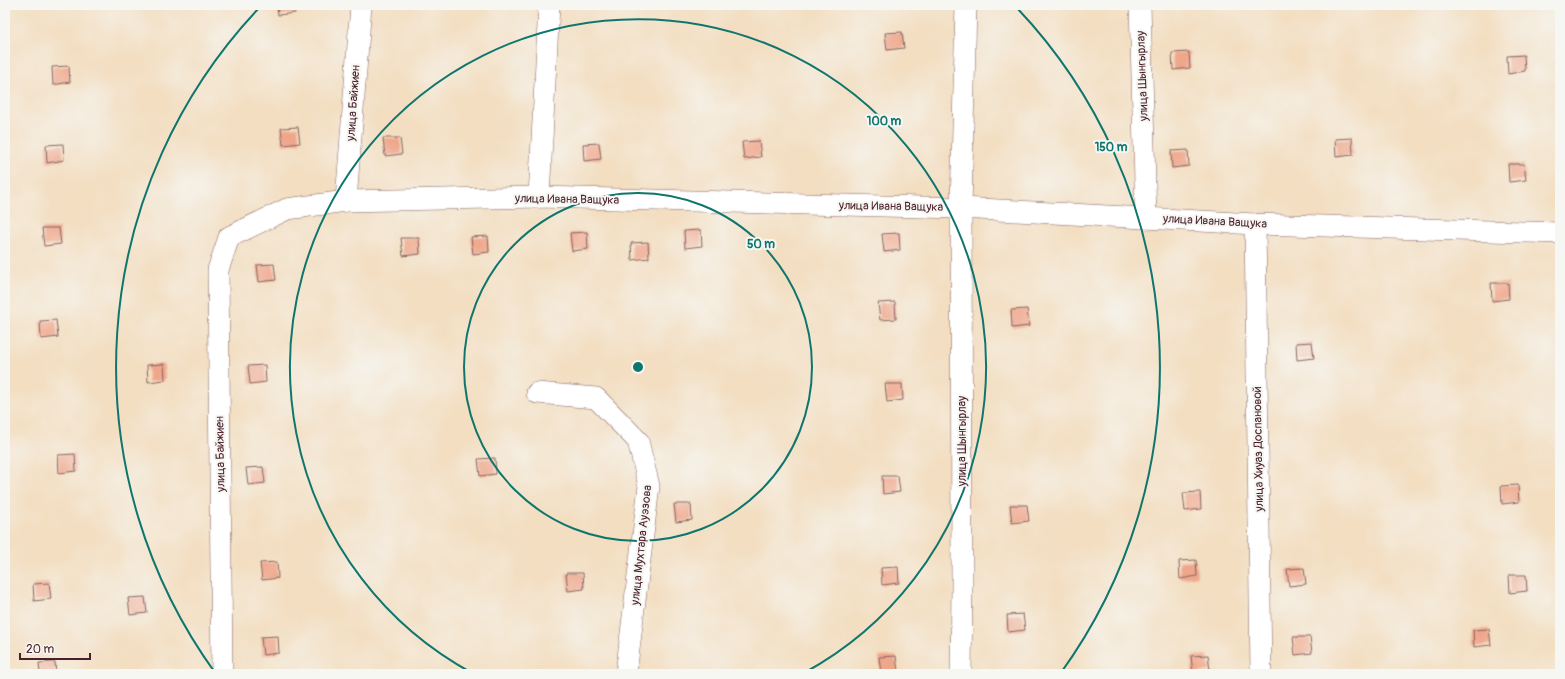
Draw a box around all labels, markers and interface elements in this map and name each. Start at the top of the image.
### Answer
street label: улица Шынгырлау [1133,30,1152,122]
street label: улица Байжиен [343,65,364,142]
text: 100 m [867,114,902,129]
text: 150 m [1095,140,1128,155]
street label: улица Ивана Ващука [514,191,620,208]
street label: улица Ивана Ващука [838,198,944,215]
street label: улица Ивана Ващука [1161,211,1268,232]
text: 50 m [747,237,775,252]
centre of rings [631,360,645,374]
street label: улица Хиуаз Доспановой [1250,386,1267,513]
street label: улица Шынгырлау [955,396,970,487]
street label: улица Байжиен [212,416,229,493]
street label: улица Мухтара Ауэзова [628,484,655,607]
scale bar [20,635,90,661]
text: 20 m [26,642,55,657]

